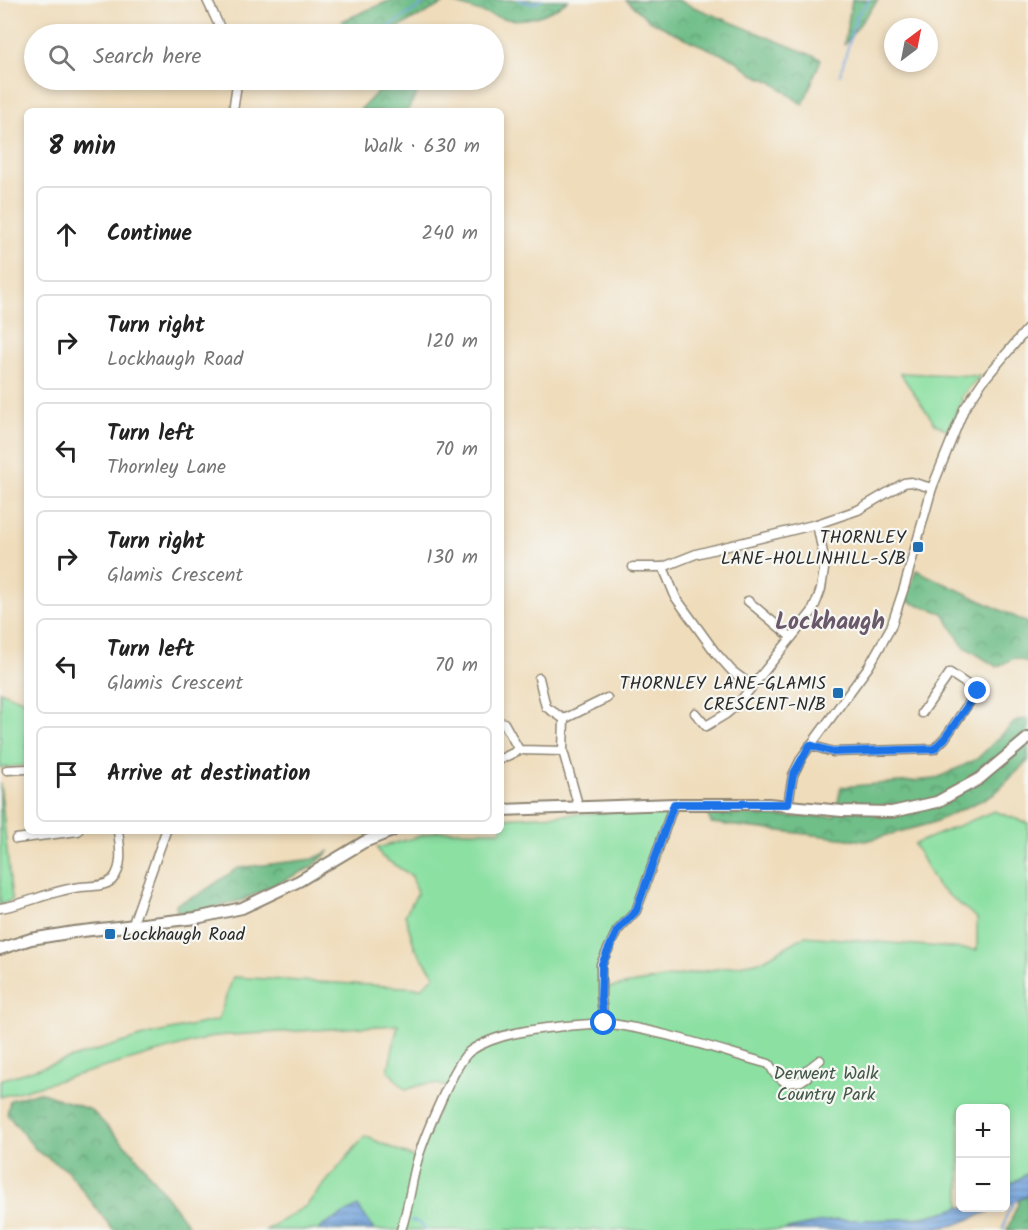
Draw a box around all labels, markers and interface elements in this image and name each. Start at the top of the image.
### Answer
north arrow [884,18,938,72]
search box [24,24,504,90]
text: Search here [93,40,201,75]
icon: search [45,41,78,74]
text: 8 min [48,126,116,168]
text: Walk · 630 m [363,131,480,163]
text: Continue [107,217,192,252]
icon: ahead [50,218,83,251]
text: 240 m [421,218,478,250]
text: Turn right [107,309,205,344]
icon: right [50,326,83,359]
text: 120 m [426,326,478,358]
text: Lockhaugh Road [107,344,243,376]
text: Turn left [107,417,194,452]
icon: left [50,434,83,467]
text: 70 m [435,434,478,466]
text: Thornley Lane [107,452,226,484]
place label: THORNLEY LANE-HOLLINHILL-S/B [721,524,907,574]
text: Turn right [107,525,205,560]
marker: THORNLEY LANE-HOLLINHILL-S/B [911,540,925,554]
icon: right [50,542,83,575]
text: 130 m [426,542,478,574]
text: Glamis Crescent [107,560,243,592]
district label: Lockhaugh [775,603,885,642]
text: Turn left [107,633,194,668]
icon: left [50,650,83,683]
text: 70 m [435,650,478,682]
text: Glamis Crescent [107,668,243,700]
place label: THORNLEY LANE-GLAMIS CRESCENT-N/B [620,670,826,720]
route end [964,677,990,703]
marker: THORNLEY LANE-GLAMIS CRESCENT-N/B [831,686,845,700]
text: Arrive at destination [107,757,310,792]
icon: arrive [50,758,83,791]
place label: Lockhaugh Road [122,921,246,950]
marker: Lockhaugh Road [103,927,117,941]
route start [590,1009,616,1035]
park label: Derwent Walk Country Park [773,1060,879,1110]
map controls [956,1104,1010,1212]
button: + [956,1104,1010,1158]
button: − [956,1158,1010,1212]

